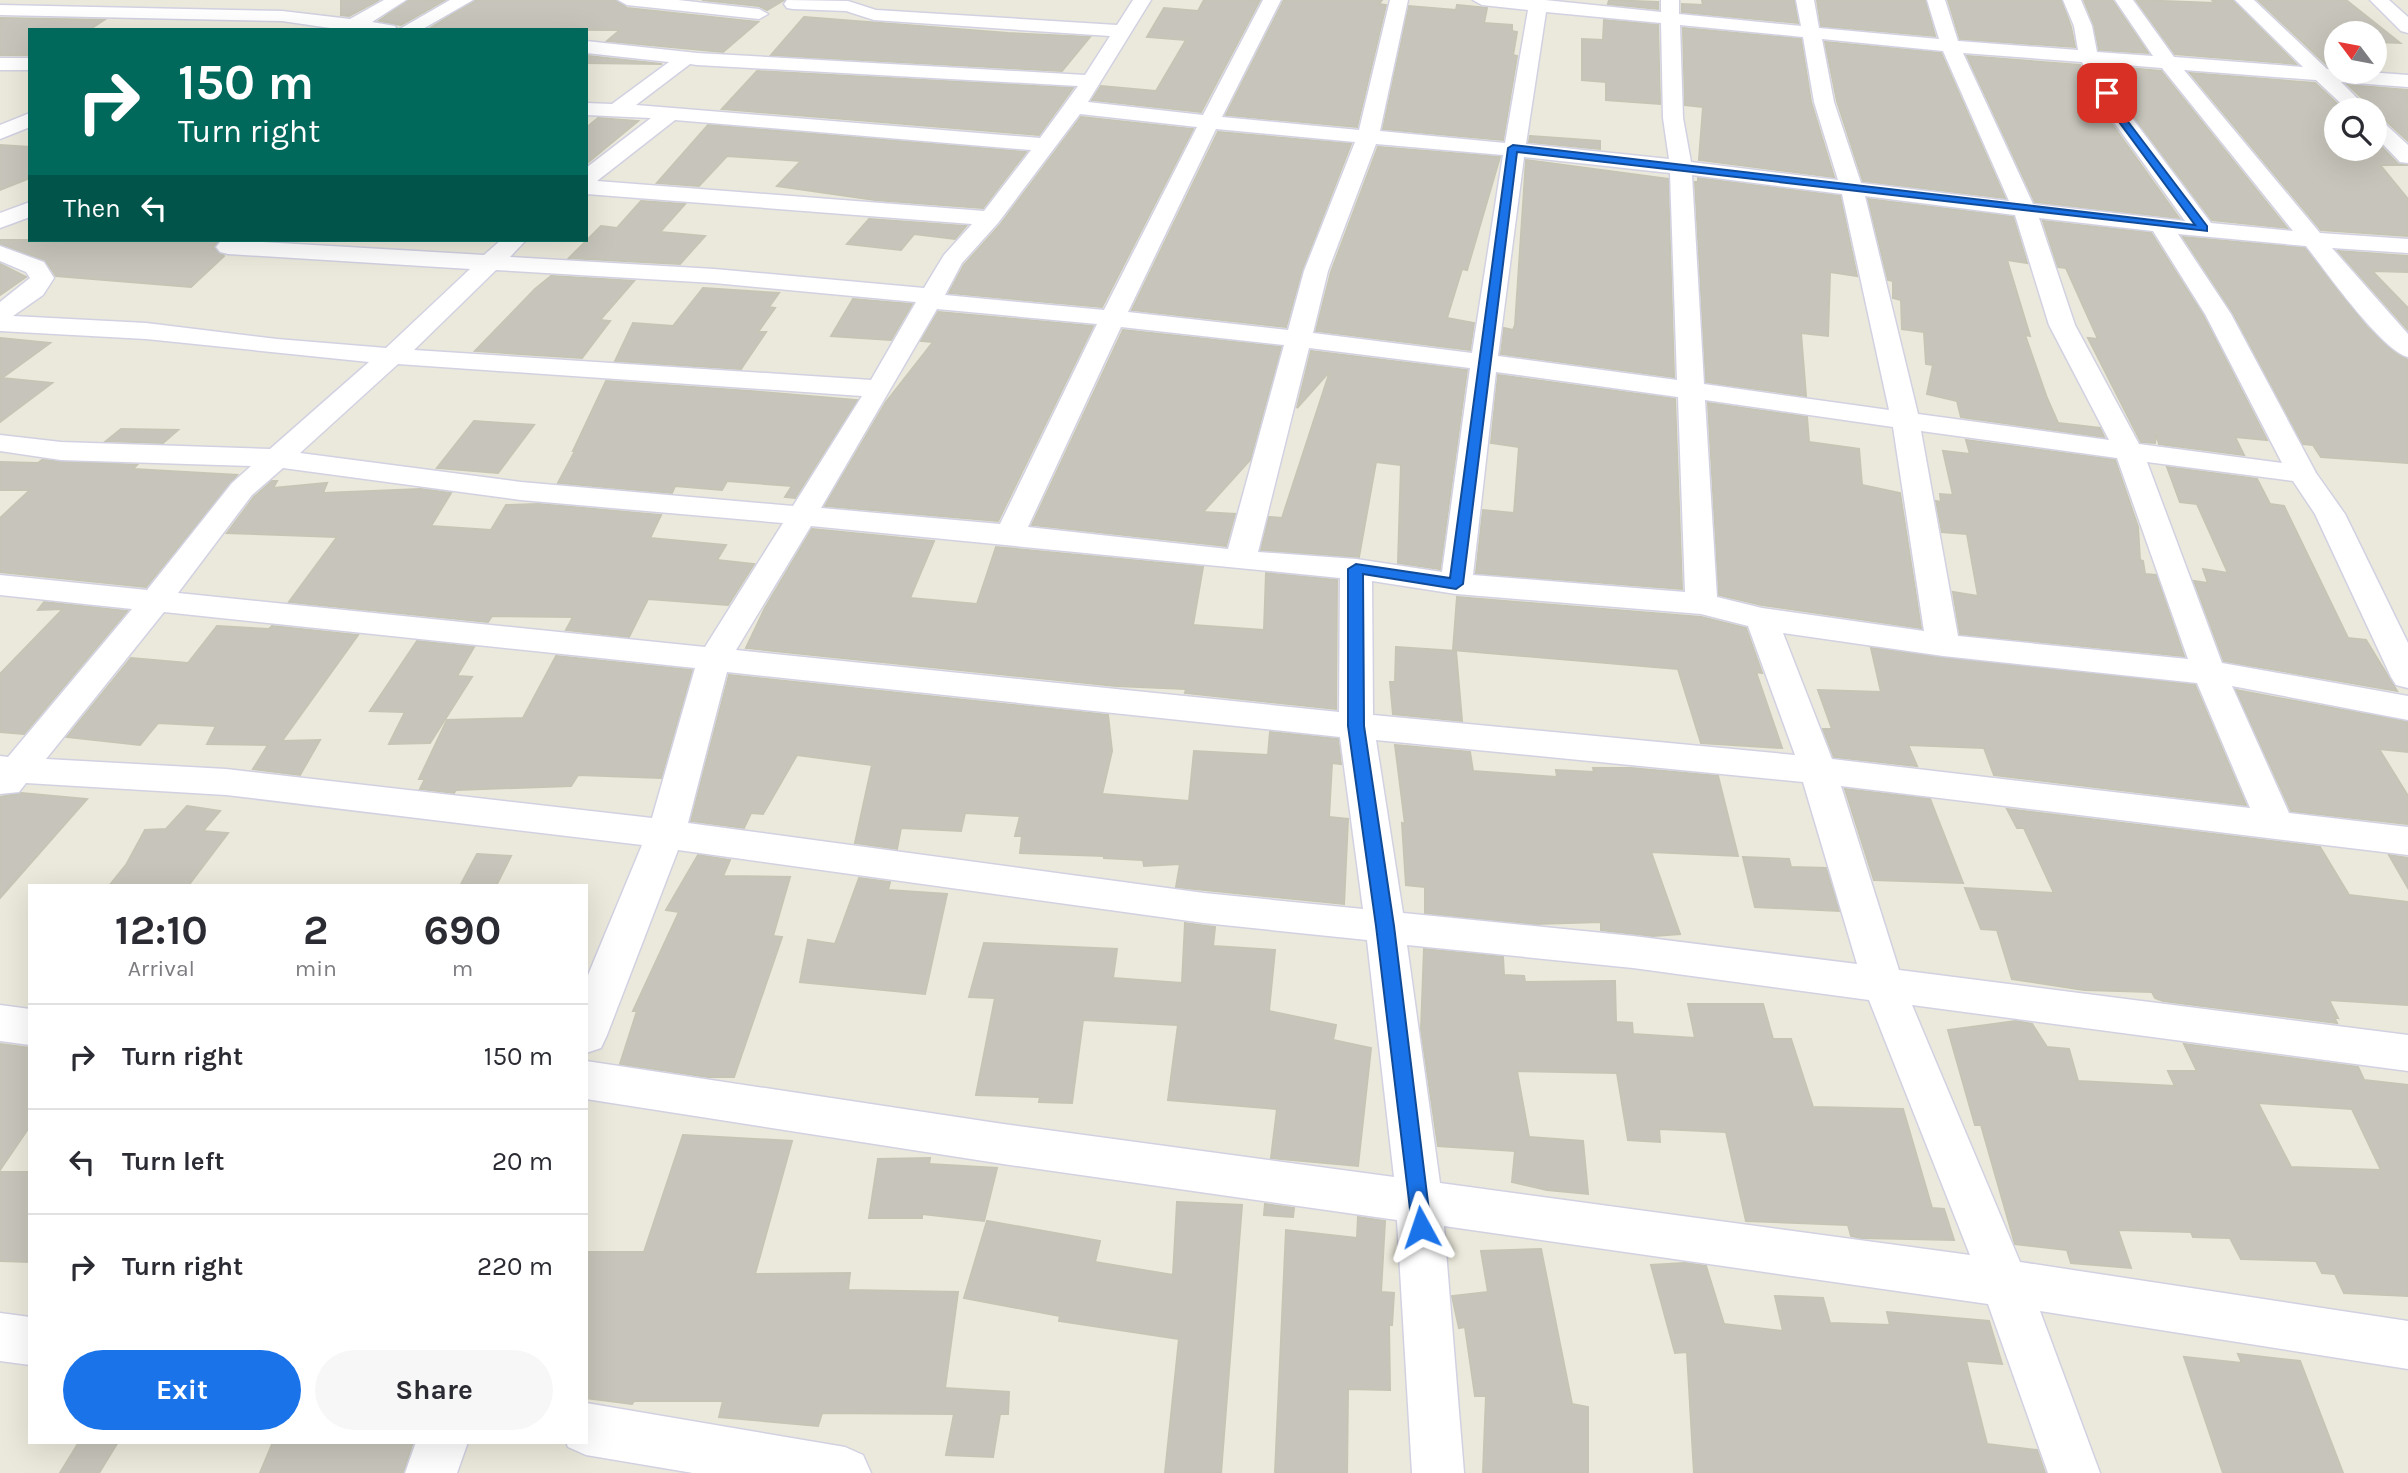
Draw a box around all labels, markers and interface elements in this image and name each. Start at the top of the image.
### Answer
north arrow [2324,21,2387,84]
map controls [2324,21,2387,161]
text: 150 m [178,54,314,111]
icon: right [63,56,154,147]
pin [2077,63,2137,123]
icon: arrive [2088,74,2126,112]
button: search [2324,98,2387,161]
text: Turn right [178,113,320,150]
icon: left [135,189,173,227]
text: Then [63,193,121,224]
text: 12:10 [115,905,208,955]
text: 2 [303,905,328,955]
text: 690 [424,905,501,955]
text: Arrival [128,955,195,982]
text: min [295,955,337,982]
text: m [452,955,473,982]
icon: right [63,1038,101,1076]
text: Turn right [122,1041,243,1072]
text: 150 m [484,1041,553,1072]
icon: left [63,1143,101,1181]
text: Turn left [122,1146,224,1177]
text: 20 m [492,1146,553,1177]
position arrow [1384,1190,1458,1264]
icon: right [63,1248,101,1286]
text: Turn right [122,1251,243,1282]
text: 220 m [477,1251,553,1282]
button: Exit [63,1350,301,1430]
button: Share [315,1350,553,1430]

